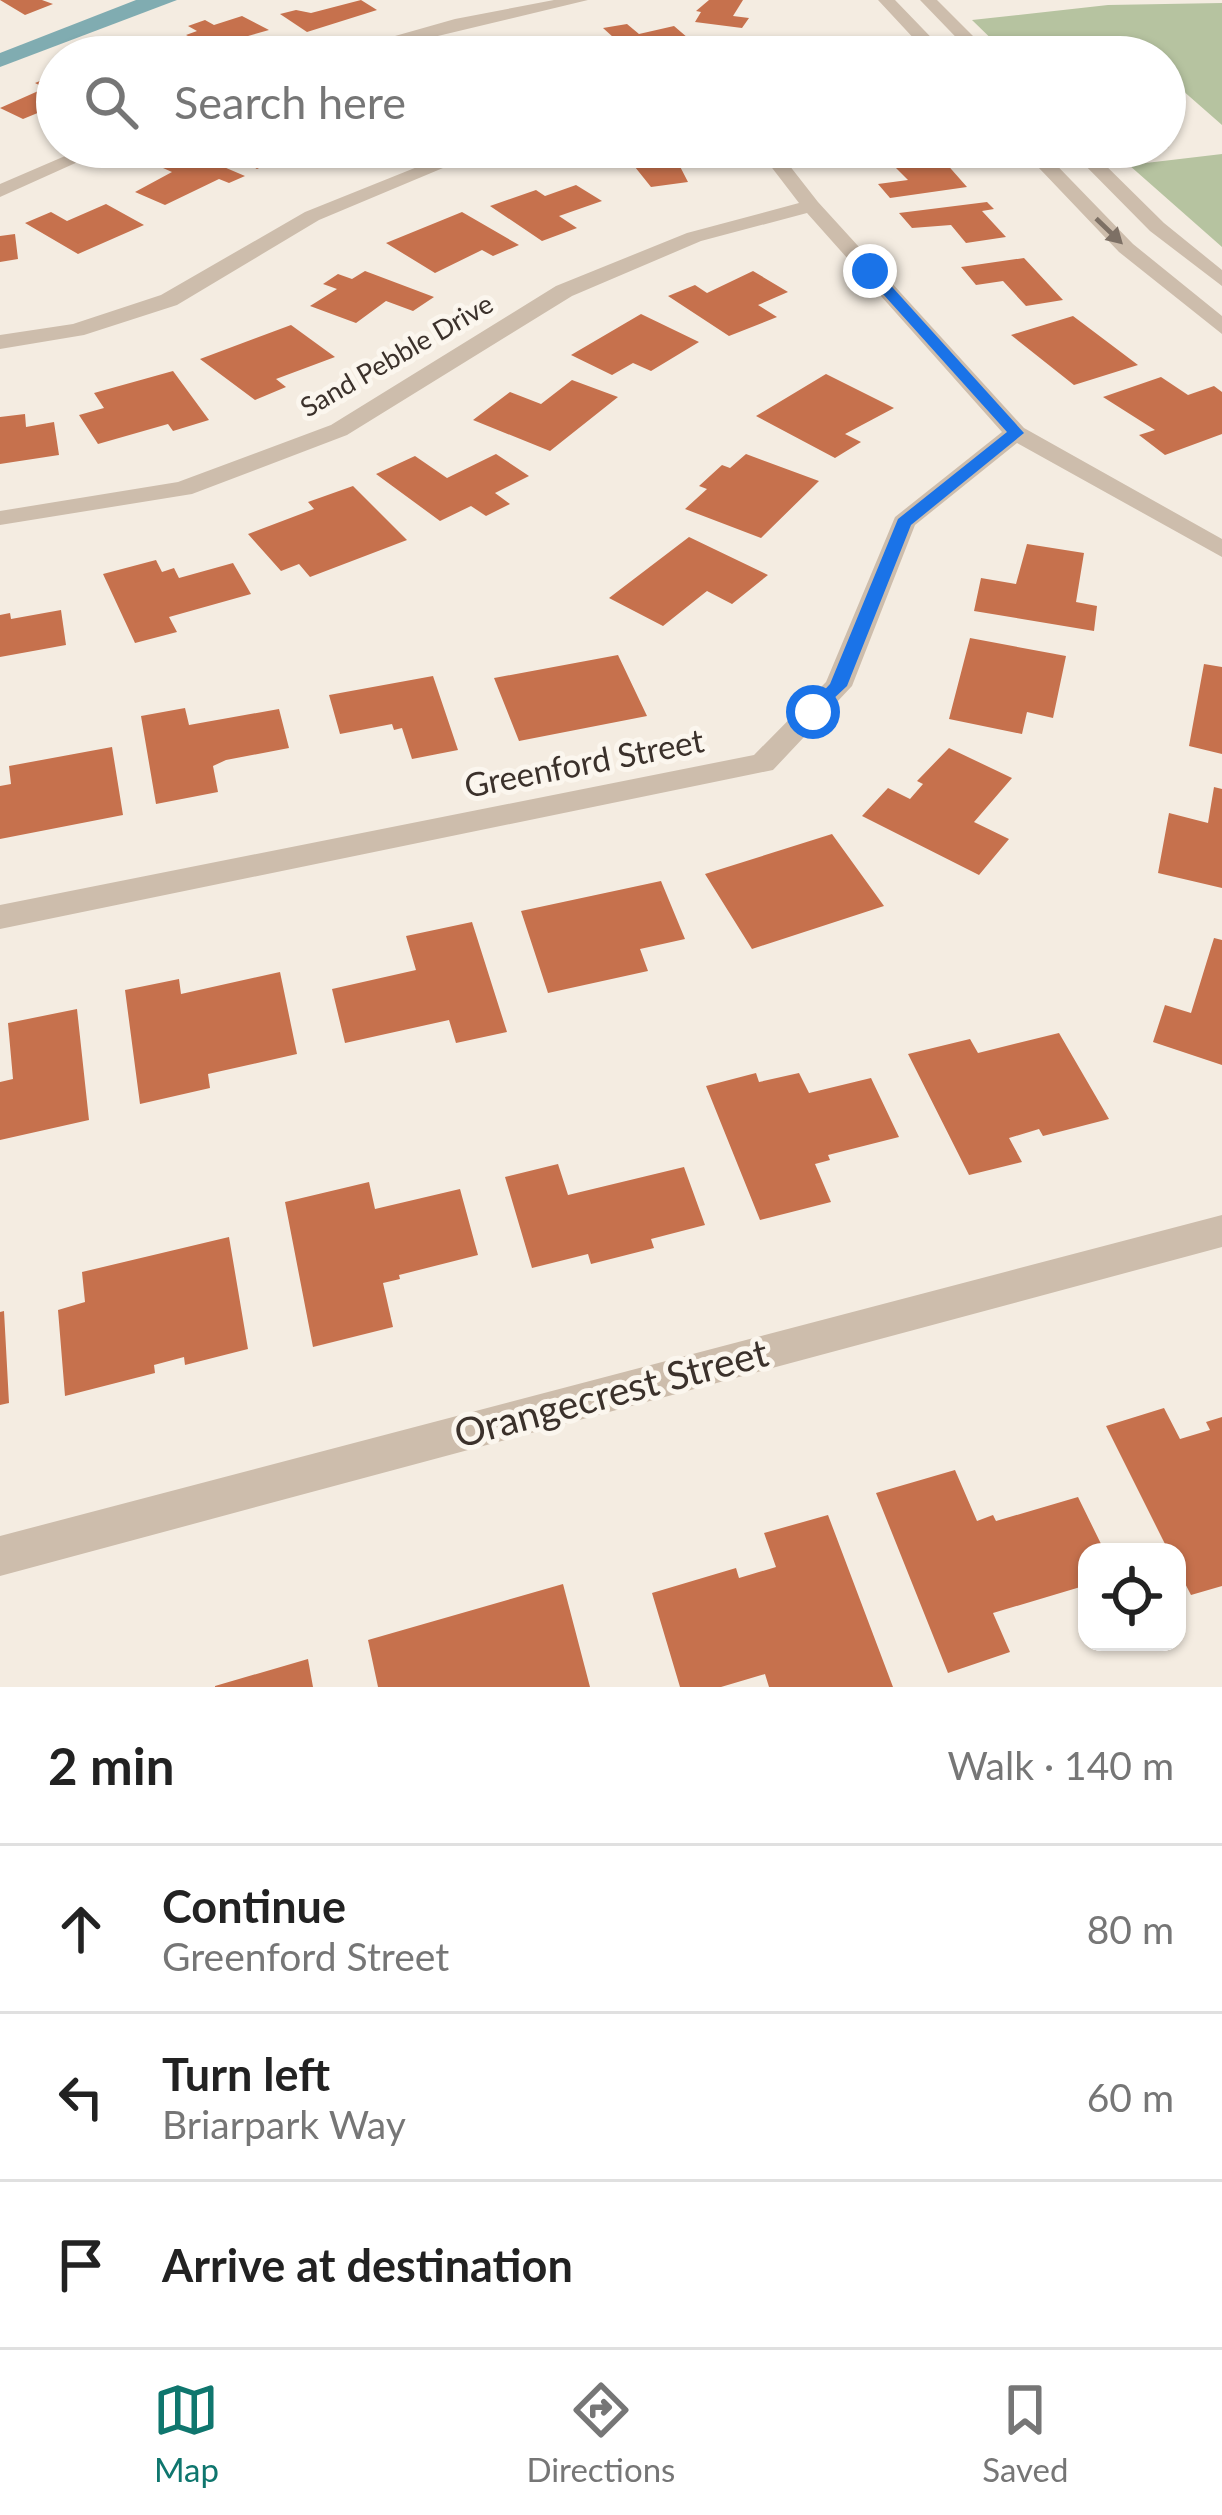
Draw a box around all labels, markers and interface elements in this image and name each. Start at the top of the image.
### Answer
search box [36,36,1186,168]
icon: search [78,69,144,135]
text: Search here [174,75,406,129]
one-way arrow [1095,217,1123,245]
route end [843,244,897,298]
street label: Sand Pebble Drive [294,286,498,423]
route start [786,685,840,739]
street label: Greenford Street [461,719,707,805]
street label: Orangecrest Street [449,1328,772,1456]
map controls [1078,1543,1186,1651]
button: locate [1078,1543,1186,1651]
text: 2 min [48,1735,174,1796]
text: Walk · 140 m [947,1742,1174,1788]
text: Continue [162,1879,346,1933]
icon: ahead [48,1896,114,1962]
text: 80 m [1087,1906,1174,1952]
text: Greenford Street [162,1933,449,1979]
text: Turn left [162,2047,330,2101]
icon: left [48,2064,114,2130]
text: 60 m [1087,2074,1174,2120]
text: Briarpark Way [162,2101,406,2147]
icon: arrive [48,2232,114,2298]
text: Arrive at destination [162,2238,573,2292]
tab: Map [153,2377,219,2489]
tab: Directions [526,2377,675,2489]
tab: Saved [982,2377,1069,2489]

